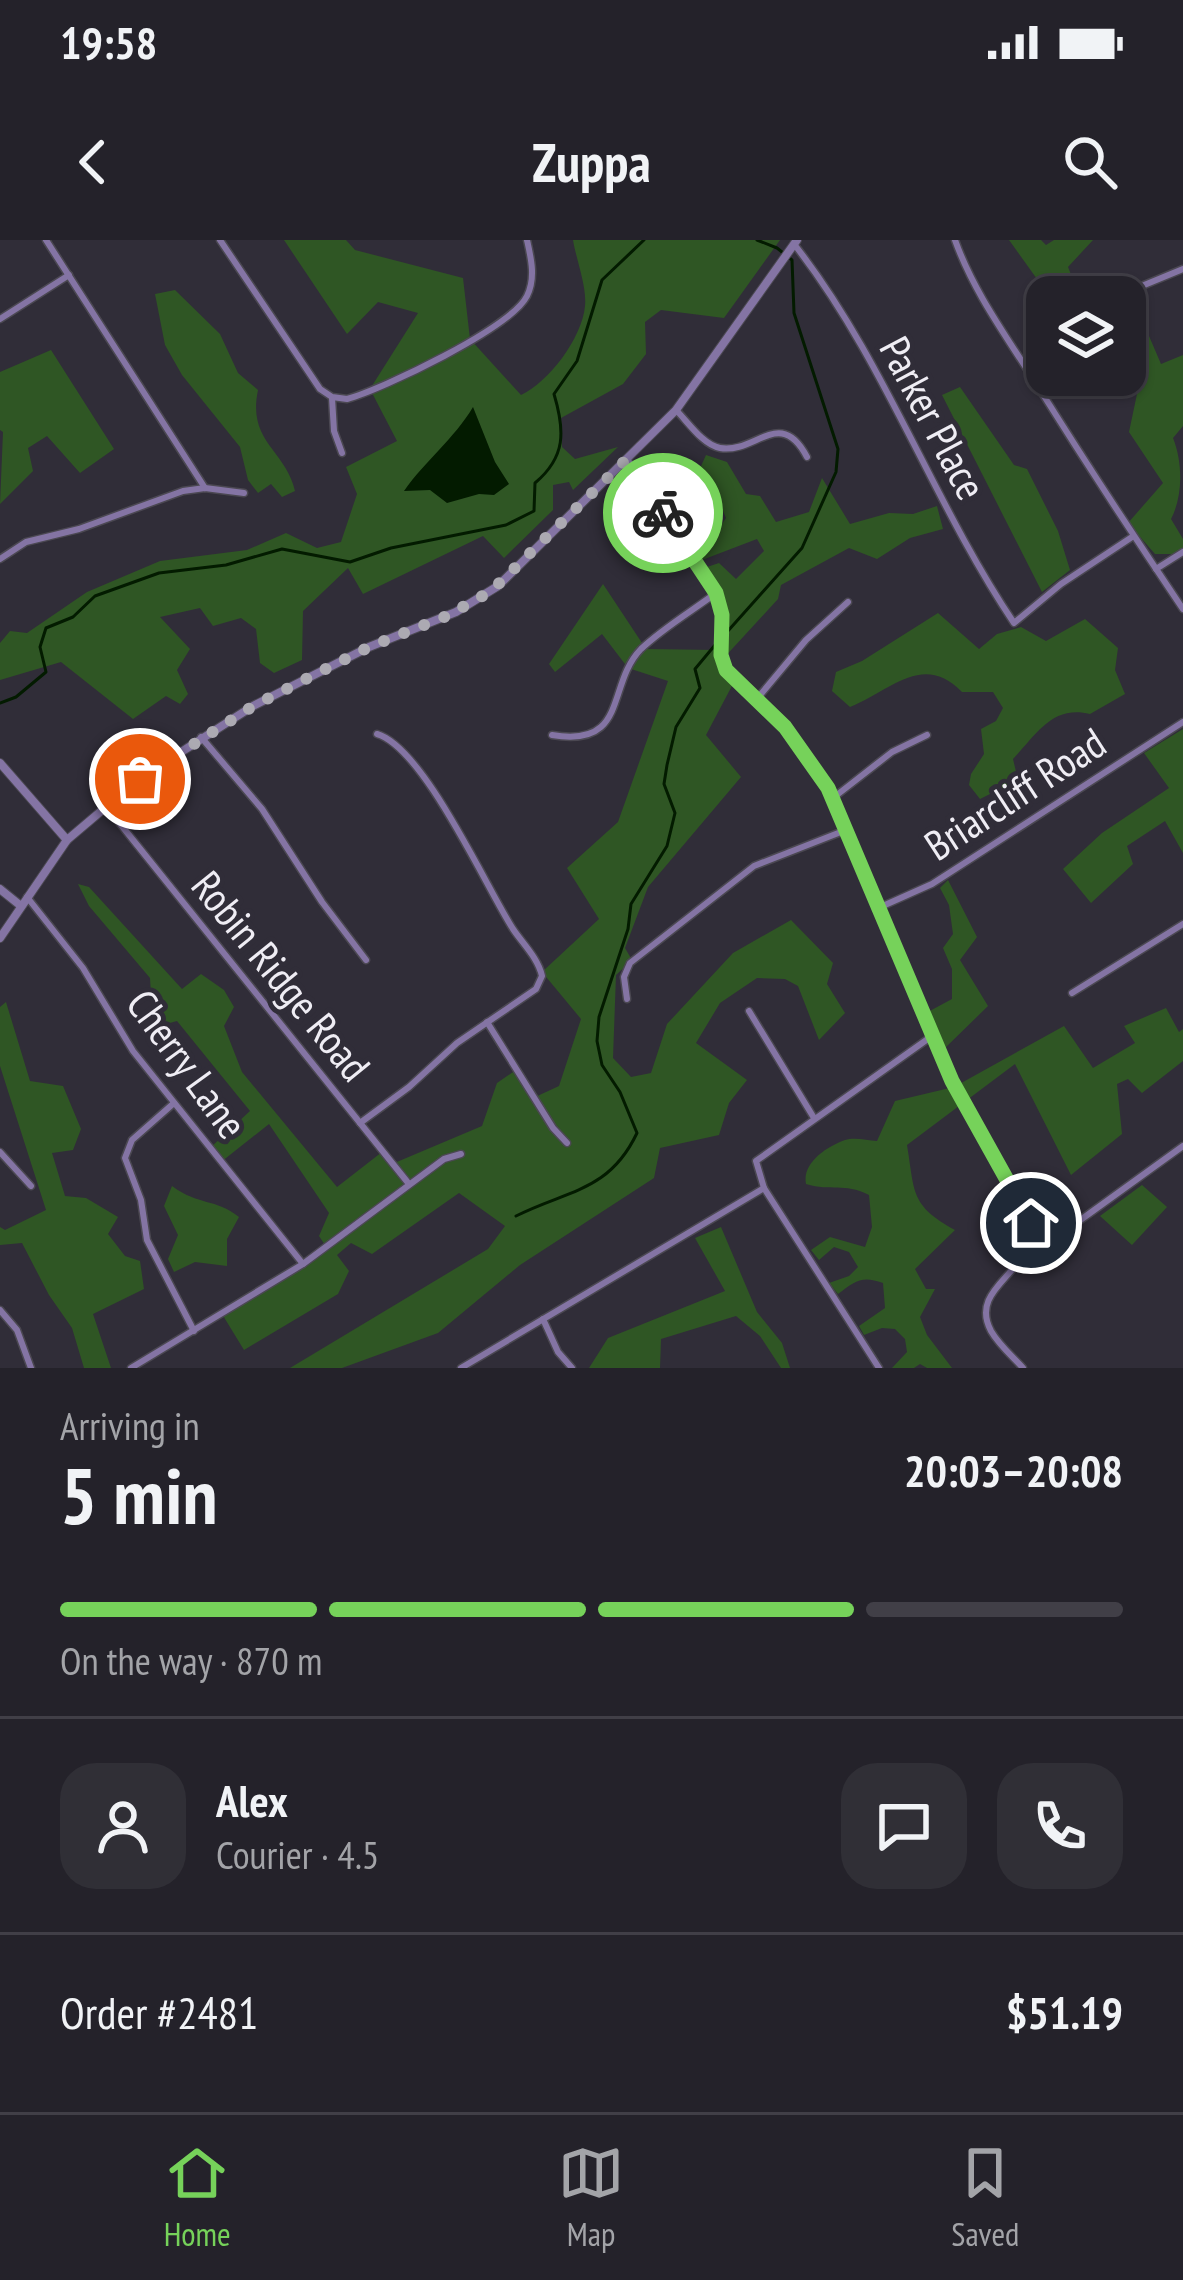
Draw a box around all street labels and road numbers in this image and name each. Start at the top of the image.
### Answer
street label: Parker Place [868,327,999,509]
street label: Briarcliff Road [914,715,1116,872]
street label: Robin Ridge Road [180,859,383,1092]
street label: Cherry Lane [115,978,260,1149]

